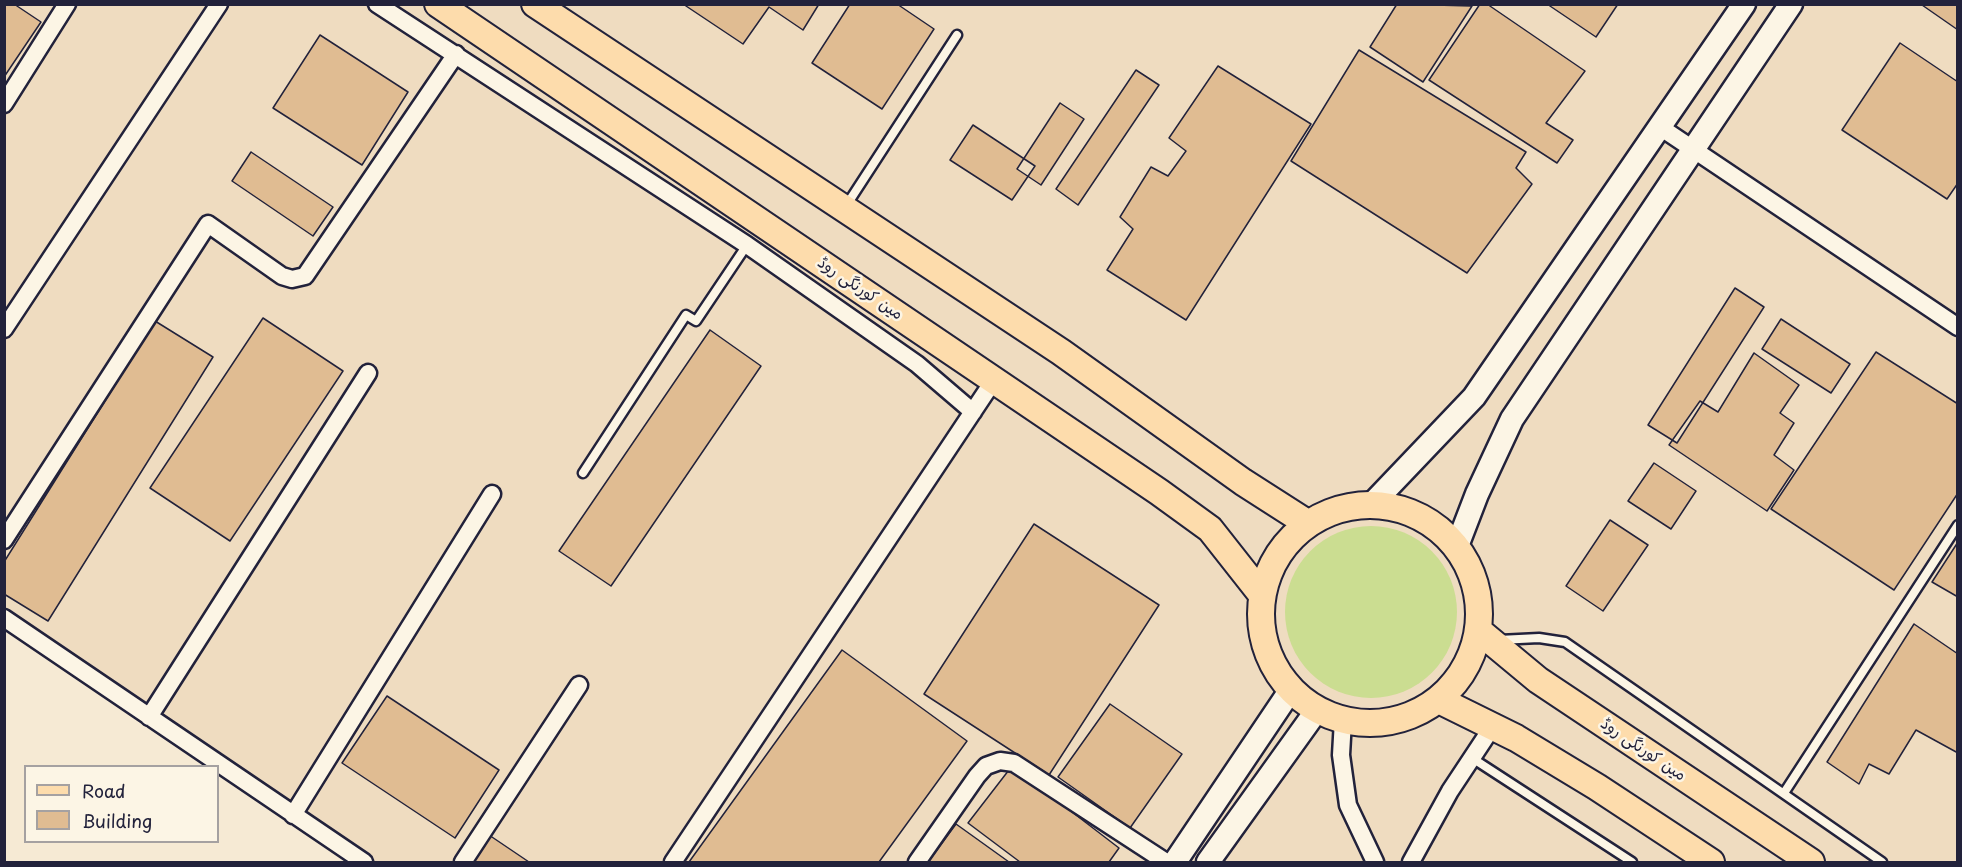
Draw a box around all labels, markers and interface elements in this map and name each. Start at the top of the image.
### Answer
street label: مین کورنگی روڈ [814,253,906,325]
street label: مین کورنگی روڈ [1597,714,1689,786]
legend [24,765,219,843]
text: Road [82,777,126,804]
text: Building [82,807,152,834]

